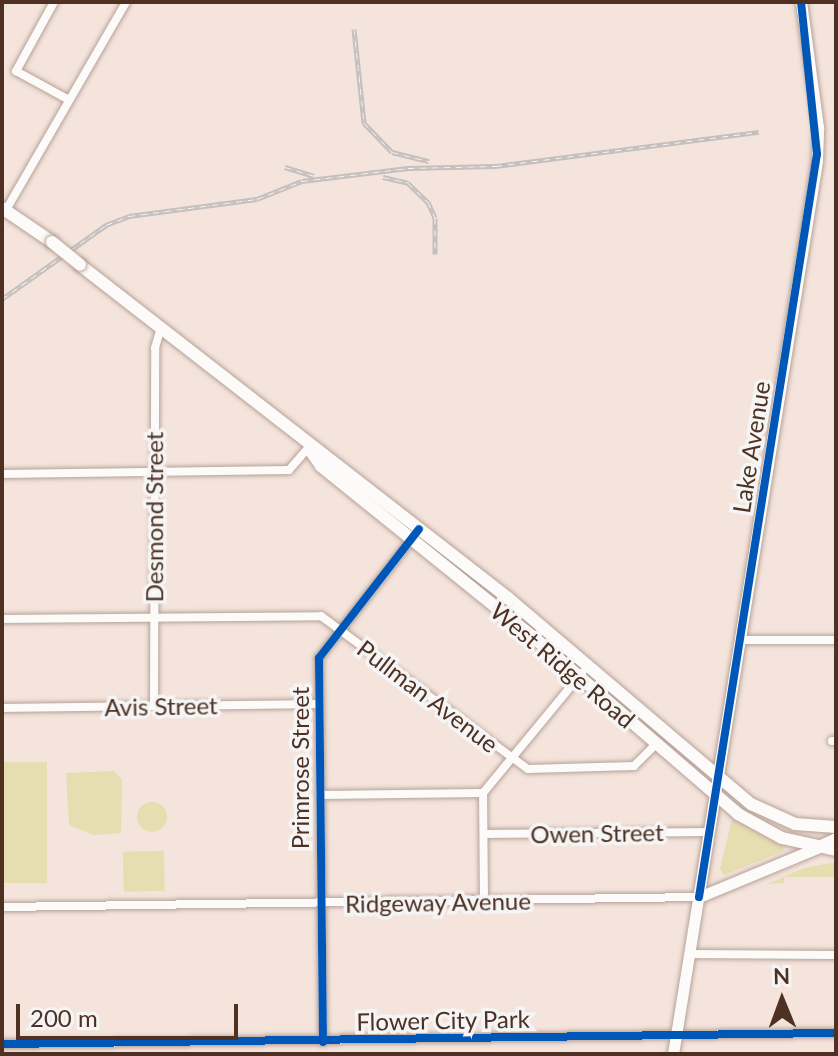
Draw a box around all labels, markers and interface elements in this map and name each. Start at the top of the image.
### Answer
street label: Lake Avenue [726,379,776,515]
street label: Desmond Street [140,432,168,602]
street label: West Ridge Road [485,596,641,734]
street label: Pullman Avenue [352,633,504,759]
street label: Primrose Street [286,687,314,849]
street label: Avis Street [104,691,218,721]
street label: Owen Street [530,817,664,849]
street label: Ridgeway Avenue [344,886,532,918]
north arrow [742,960,822,1040]
text: N [773,962,790,989]
scale bar [20,988,242,1038]
text: 200 m [30,1003,98,1032]
street label: Flower City Park [356,1004,530,1036]

